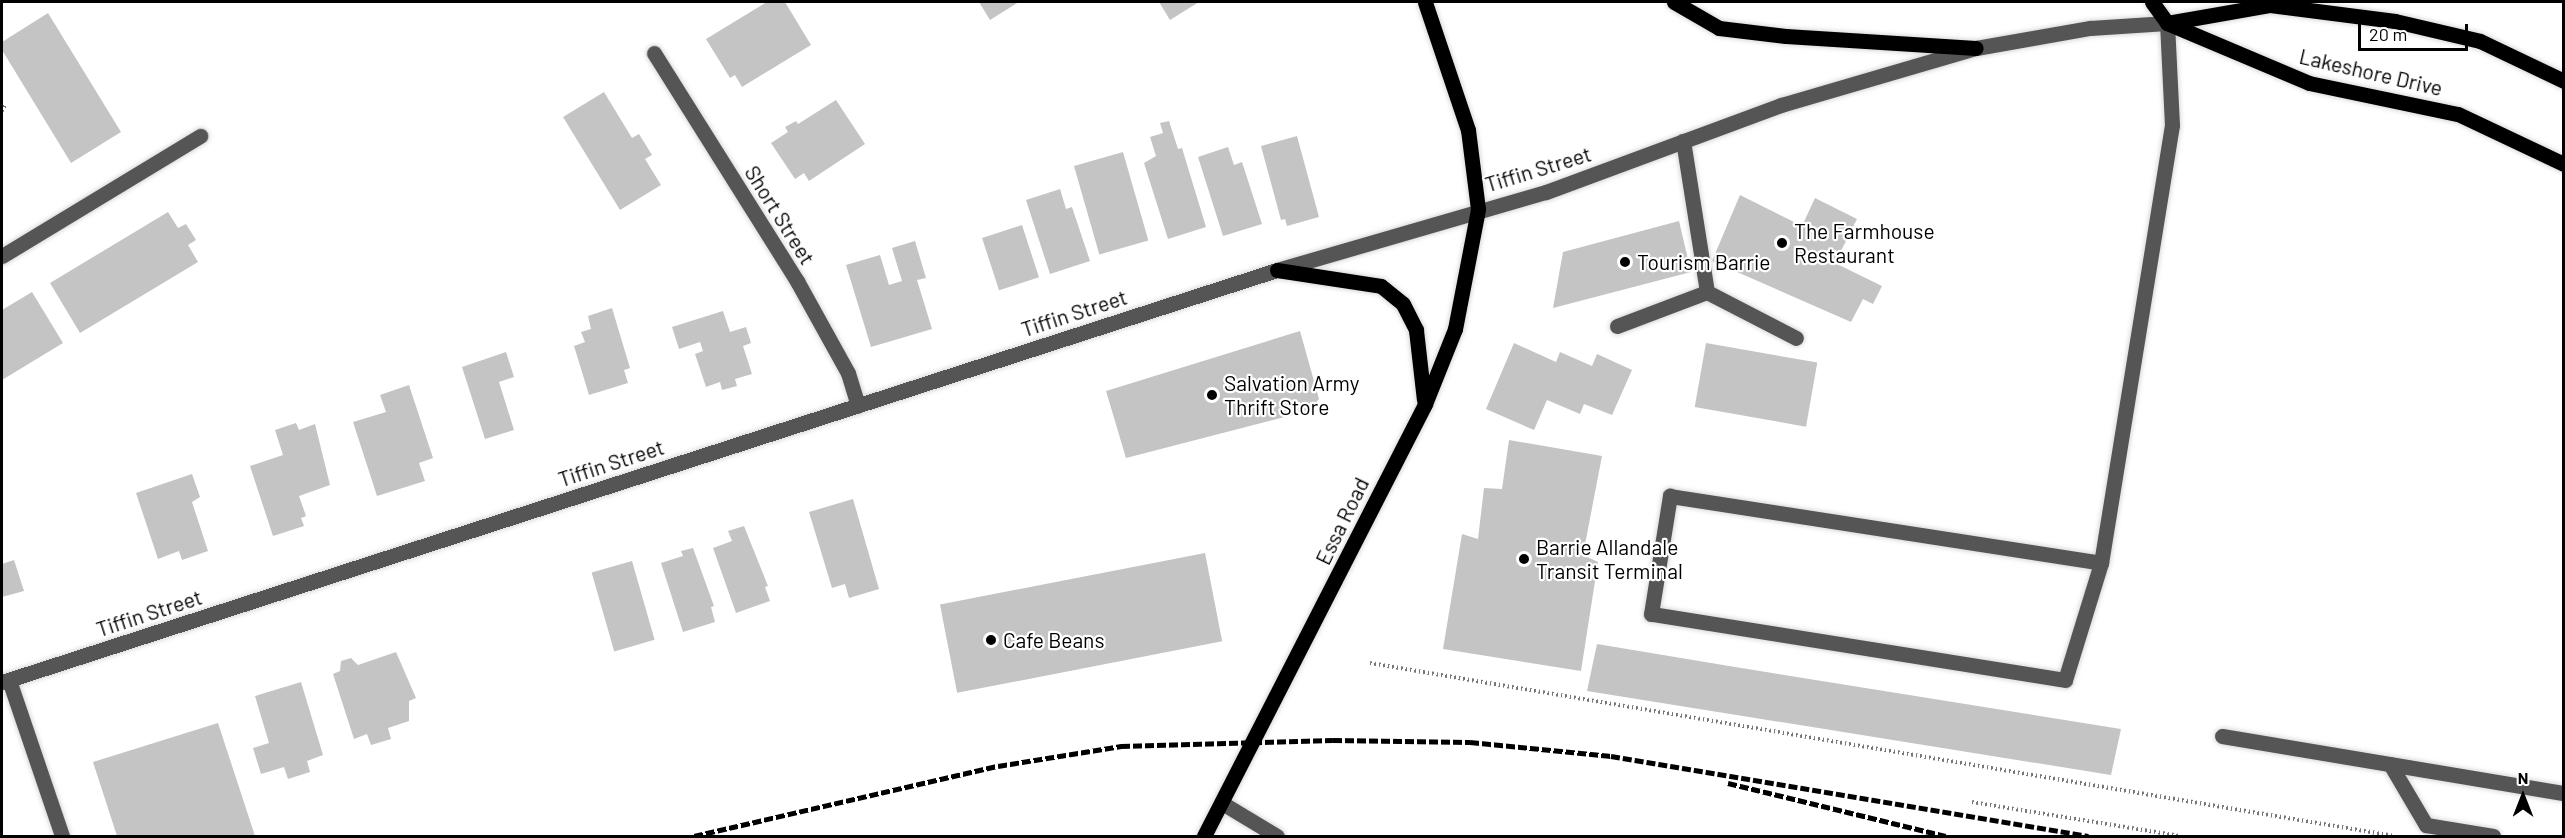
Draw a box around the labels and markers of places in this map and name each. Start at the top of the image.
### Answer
place label: The Farmhouse Restaurant [1794,218,1935,268]
marker: The Farmhouse Restaurant [1775,236,1789,250]
place label: Tourism Barrie [1637,249,1770,275]
marker: Tourism Barrie [1618,255,1632,269]
place label: Salvation Army Thrift Store [1224,370,1359,420]
marker: Salvation Army Thrift Store [1205,388,1219,402]
place label: Barrie Allandale Transit Terminal [1536,534,1683,584]
marker: Barrie Allandale Transit Terminal [1517,552,1531,566]
place label: Cafe Beans [1003,627,1105,653]
marker: Cafe Beans [984,633,998,647]

